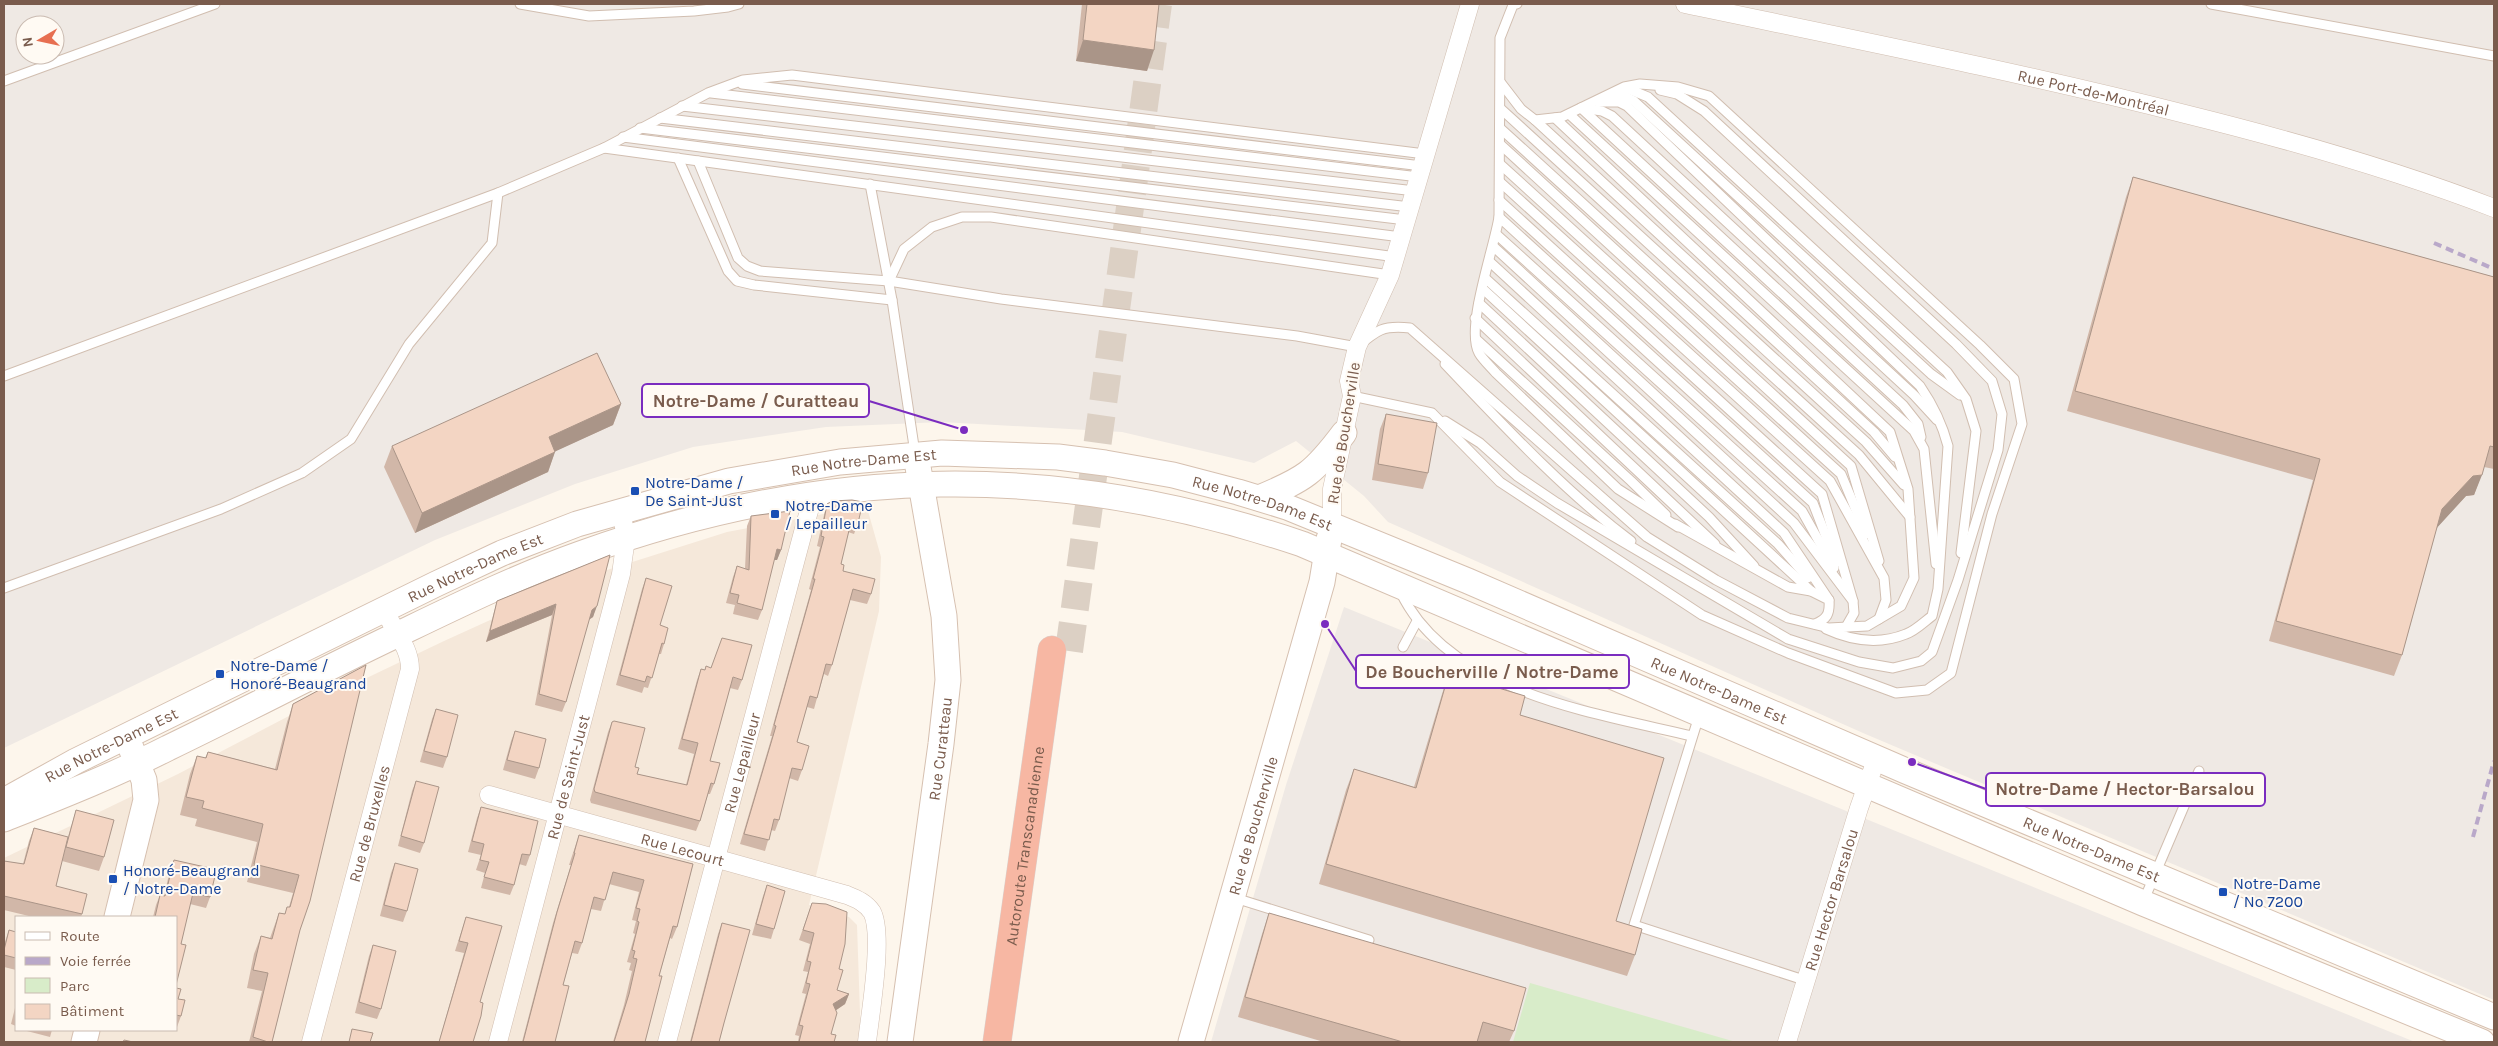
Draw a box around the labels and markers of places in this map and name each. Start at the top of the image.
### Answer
callout: Notre-Dame / Curatteau [642,384,869,417]
place label: Notre-Dame / De Saint-Just [645,473,744,510]
marker: Notre-Dame / De Saint-Just [629,485,641,497]
place label: Notre-Dame / Lepailleur [785,496,873,533]
marker: Notre-Dame / Lepailleur [769,508,781,520]
callout: De Boucherville / Notre-Dame [1356,655,1629,688]
place label: Notre-Dame / Honoré-Beaugrand [230,656,367,693]
marker: Notre-Dame / Honoré-Beaugrand [214,668,226,680]
callout: Notre-Dame / Hector-Barsalou [1986,773,2265,806]
place label: Honoré-Beaugrand / Notre-Dame [123,861,260,898]
marker: Honoré-Beaugrand / Notre-Dame [107,873,119,885]
place label: Notre-Dame / No 7200 [2233,874,2321,911]
marker: Notre-Dame / No 7200 [2217,886,2229,898]

